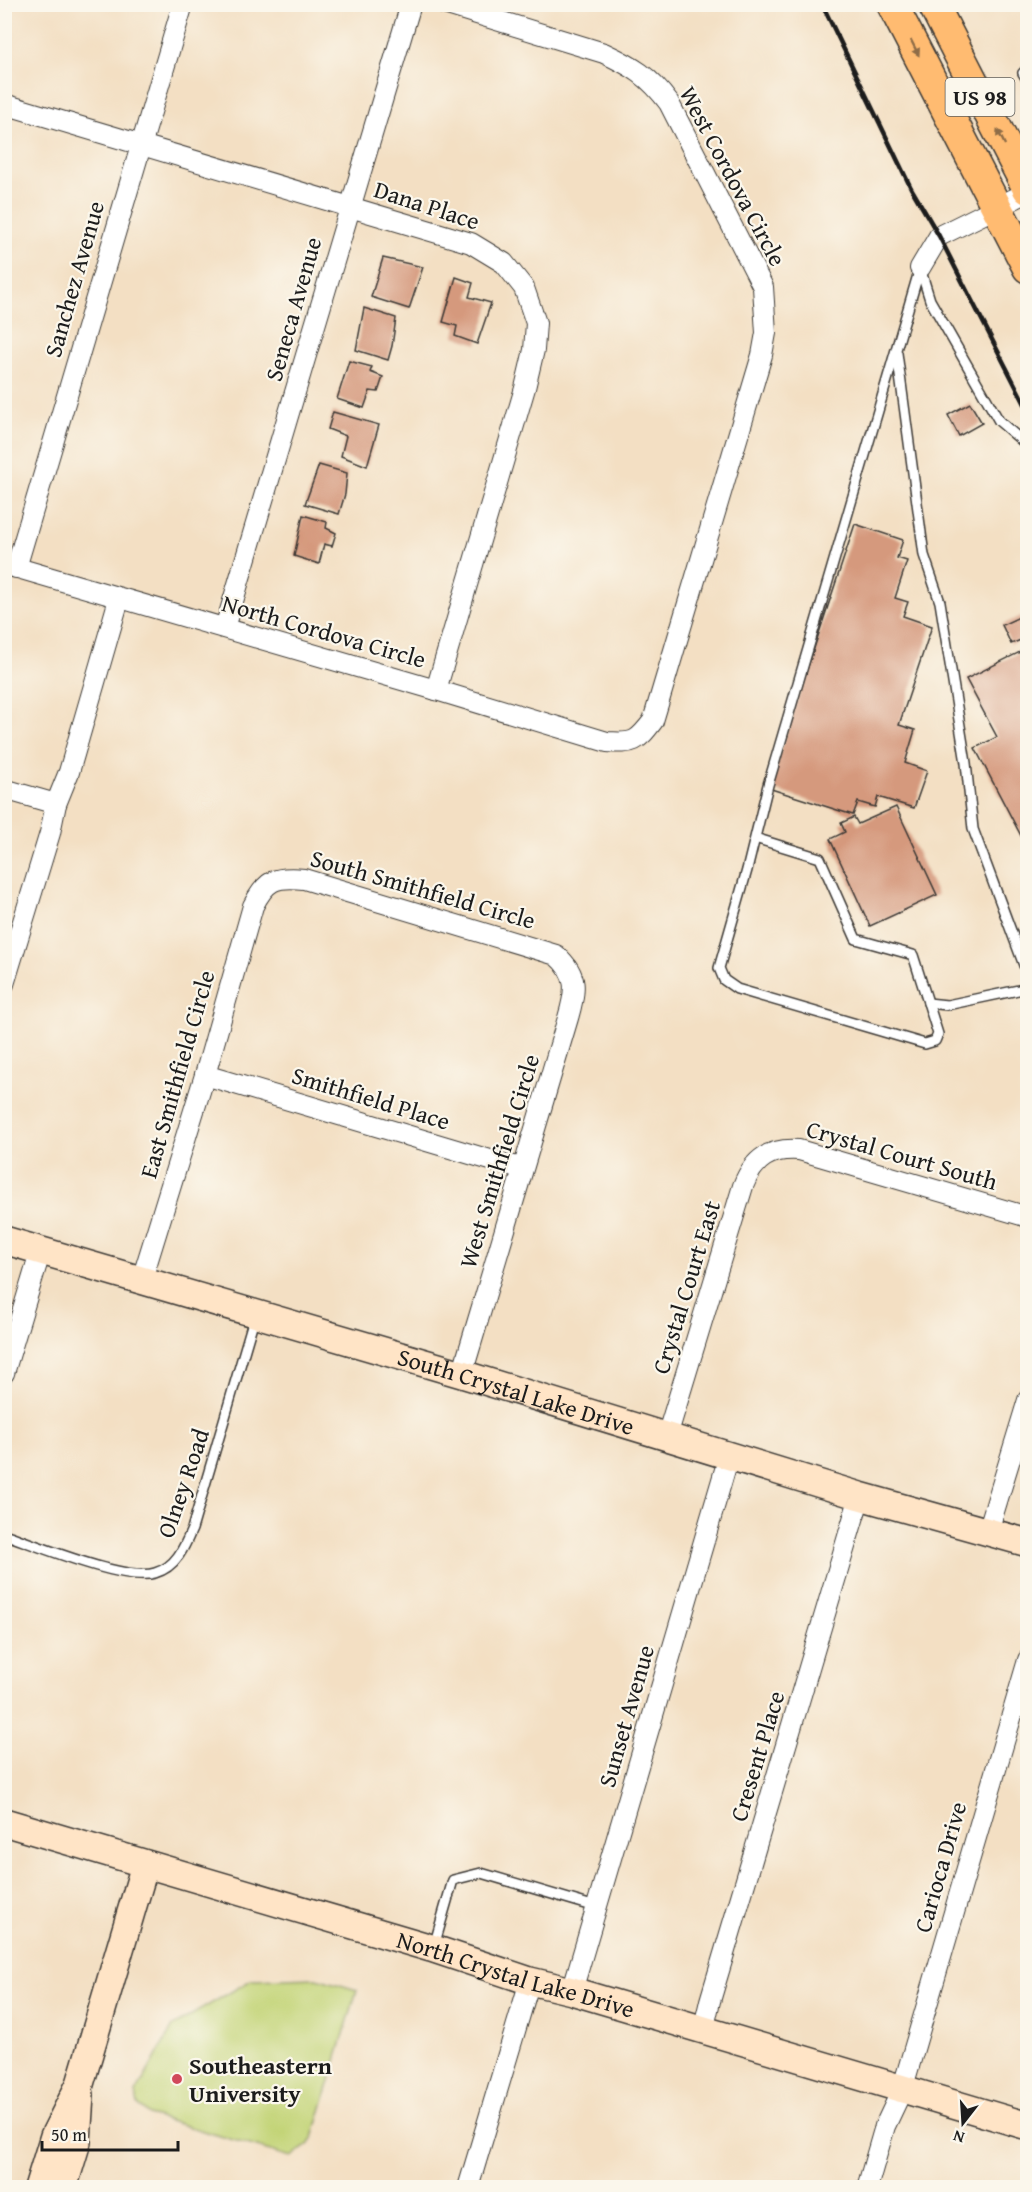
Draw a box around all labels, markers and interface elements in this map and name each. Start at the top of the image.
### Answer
one-way arrow [910,40,919,57]
road number: US 98 [946,78,1014,116]
street label: West Cordova Circle [671,80,795,272]
one-way arrow [996,128,1006,145]
street label: Dana Place [370,172,484,238]
street label: Sanchez Avenue [35,197,113,361]
street label: Seneca Avenue [256,233,330,385]
street label: North Cordova Circle [218,585,430,677]
street label: South Smithfield Circle [307,840,539,938]
street label: East Smithfield Circle [131,966,223,1182]
street label: West Smithfield Circle [450,1050,548,1272]
street label: Smithfield Place [288,1057,454,1139]
street label: Crystal Court South [802,1111,1002,1199]
street label: Crystal Court East [643,1195,729,1378]
street label: South Crystal Lake Drive [394,1339,639,1443]
street label: Olney Road [148,1423,218,1542]
street label: Sunset Avenue [589,1641,663,1791]
street label: Cresent Place [721,1686,793,1826]
street label: Carioca Drive [905,1798,975,1936]
street label: North Crystal Lake Drive [393,1921,639,2026]
place label: Southeastern University [189,2048,332,2111]
marker: Southeastern University [170,2072,184,2086]
north arrow [933,2093,993,2153]
scale bar [42,2114,178,2152]
text: 50 m [51,2121,87,2148]
text: N [950,2124,967,2150]

